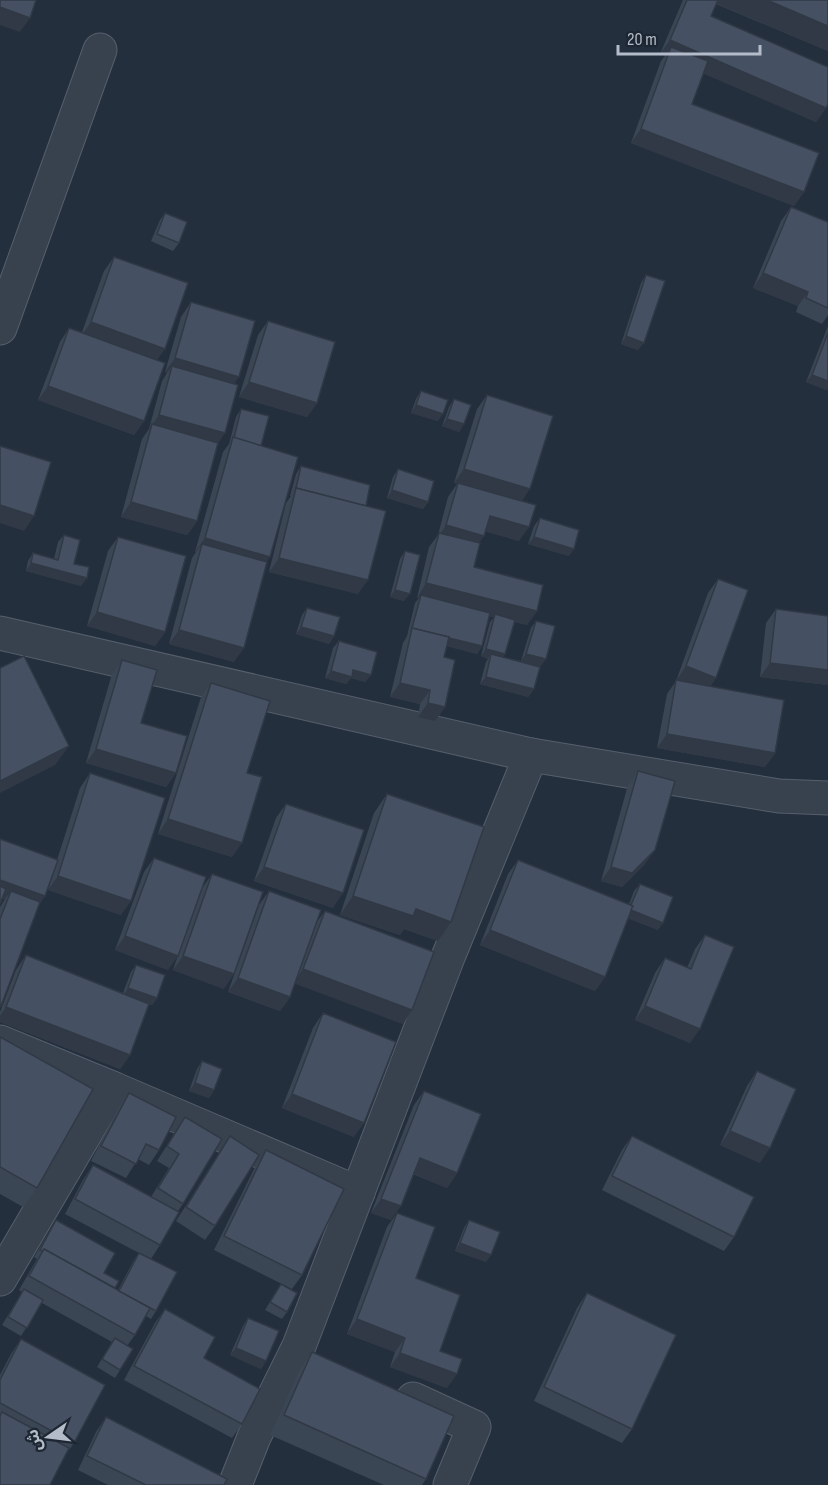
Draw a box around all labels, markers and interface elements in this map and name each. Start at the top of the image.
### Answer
scale bar [618,18,760,56]
text: 20 m [627,29,657,50]
north arrow [18,1407,78,1467]
text: ش [23,1427,47,1453]

